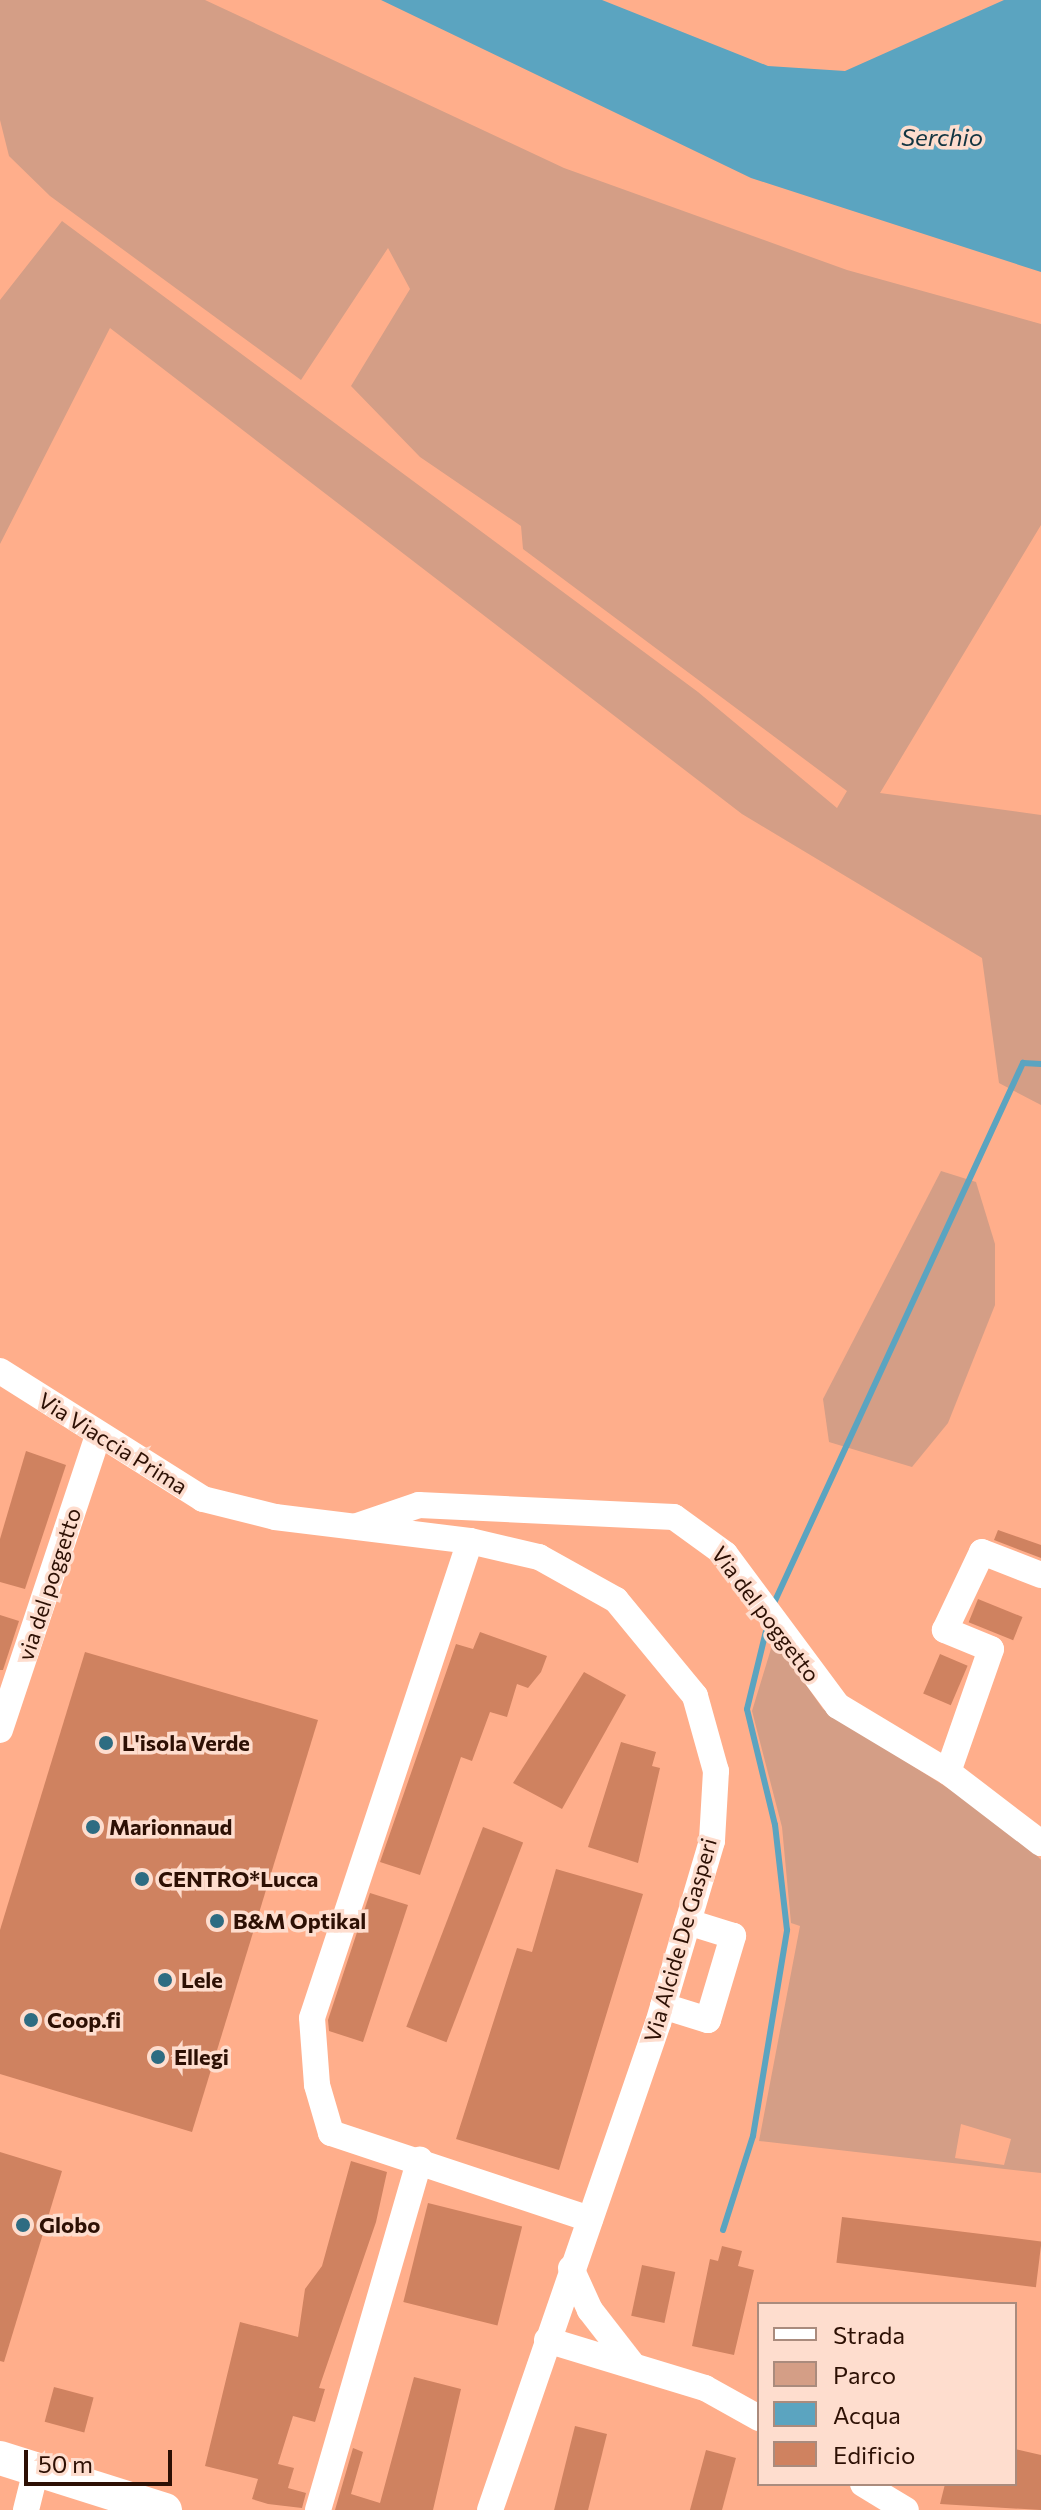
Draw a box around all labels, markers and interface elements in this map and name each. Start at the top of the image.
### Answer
water label: Serchio [901,123,983,151]
street label: Via Viaccia Prima [34,1387,192,1499]
street label: via del poggetto [12,1504,86,1664]
street label: Via del poggetto [706,1541,826,1687]
place label: L'isola Verde [122,1730,250,1756]
marker: L'isola Verde [97,1734,115,1752]
place label: Marionnaud [109,1814,232,1840]
marker: Marionnaud [84,1818,102,1836]
street label: Via Alcide De Gasperi [638,1835,722,2045]
place label: CENTRO*Lucca [158,1866,318,1892]
marker: CENTRO*Lucca [133,1870,151,1888]
place label: B&M Optikal [233,1908,366,1934]
marker: B&M Optikal [208,1912,226,1930]
place label: Lele [181,1967,223,1993]
marker: Lele [156,1971,174,1989]
place label: Coop.fi [47,2007,121,2033]
marker: Coop.fi [22,2011,40,2029]
place label: Ellegi [174,2044,229,2070]
marker: Ellegi [149,2048,167,2066]
place label: Globo [39,2212,100,2238]
marker: Globo [14,2216,32,2234]
legend [757,2302,1017,2486]
text: Strada [833,2320,905,2349]
text: Parco [833,2360,896,2389]
text: Acqua [833,2400,901,2429]
scale bar [28,2434,176,2484]
text: Edificio [833,2440,915,2469]
text: 50 m [38,2449,93,2478]

